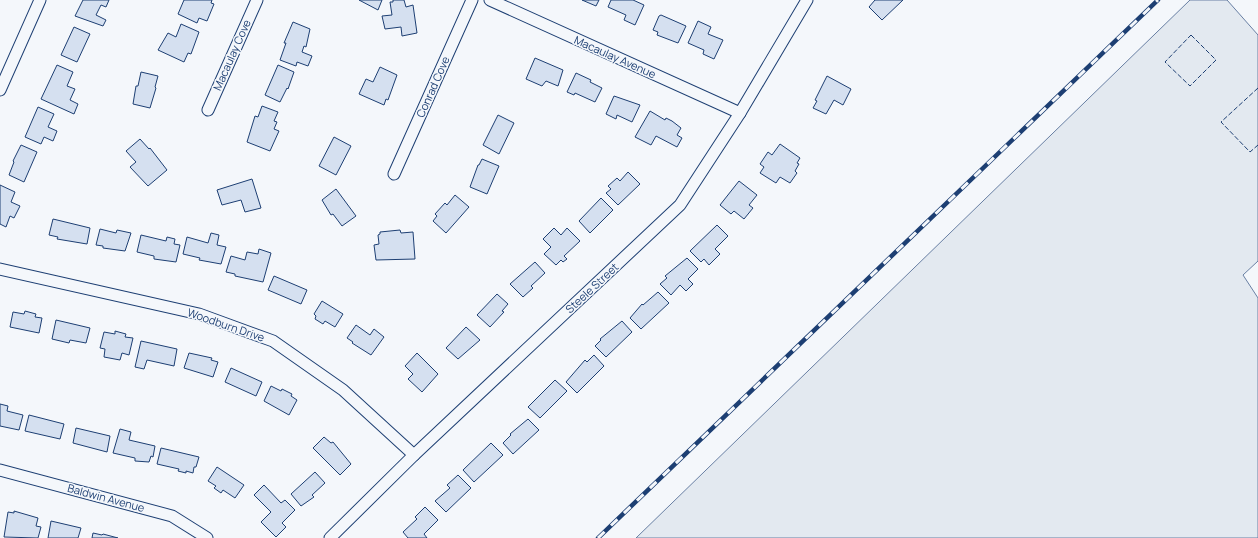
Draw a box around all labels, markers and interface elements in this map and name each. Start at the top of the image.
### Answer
street label: Macaulay Cove [209,16,254,93]
street label: Macaulay Avenue [572,32,659,82]
street label: Conrad Cove [412,53,453,120]
street label: Steele Street [562,259,621,316]
street label: Woodburn Drive [186,304,267,345]
street label: Baldwin Avenue [66,480,147,515]

